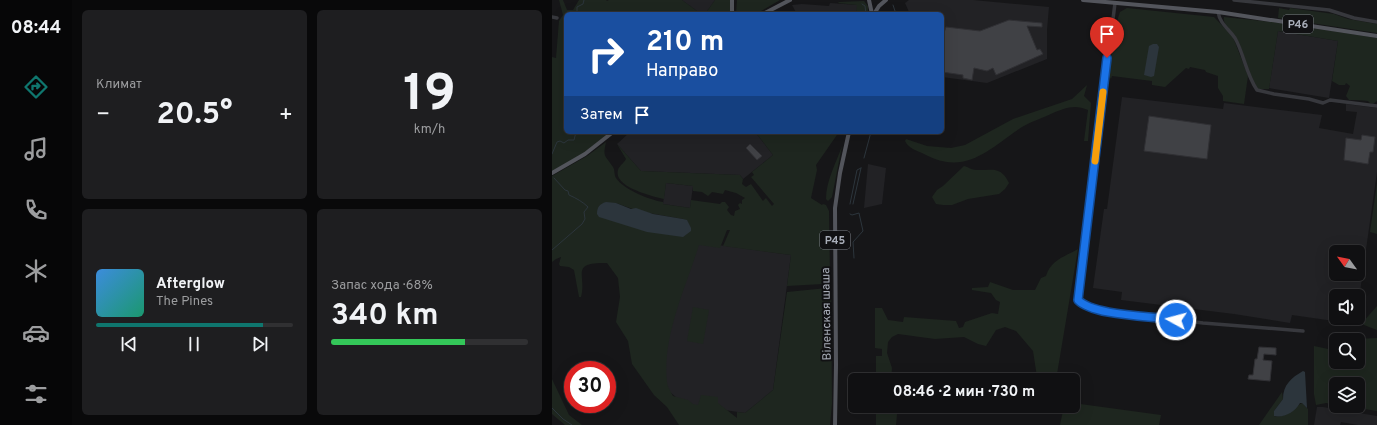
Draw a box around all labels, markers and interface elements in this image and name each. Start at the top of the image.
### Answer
road number: Р46 [1283,15,1313,33]
text: 08:44 [11,17,61,40]
pin [1090,17,1124,58]
icon: arrive [1096,23,1118,45]
text: 210 m [646,25,724,61]
icon: right [580,28,632,80]
text: Направо [646,60,718,83]
text: 19 [403,63,456,129]
icon: directions [22,73,50,101]
text: Климат [96,77,142,93]
text: 20.5° [156,97,233,134]
text: − [96,102,110,129]
text: + [279,102,293,129]
icon: arrive [631,104,653,126]
text: Затем [580,106,623,125]
text: km/h [414,122,445,138]
icon: music [22,135,50,163]
icon: phone [22,196,50,224]
road number: Р45 [820,231,850,249]
north arrow [1329,245,1365,281]
map controls [1329,245,1365,413]
icon: climate [22,257,50,285]
street label: Віленская шаша [818,267,836,361]
text: Afterglow [156,275,225,294]
text: Запас хода · 68% [331,278,433,294]
button: sound [1329,289,1365,325]
text: The Pines [156,294,213,310]
text: 340 km [331,298,439,335]
position arrow [1155,299,1197,341]
icon: car [22,319,50,347]
icon: previous [118,333,140,355]
icon: pause [183,333,205,355]
icon: next [249,333,271,355]
button: search [1329,333,1365,369]
speed limit sign: 30 [564,361,616,413]
button: layers [1329,377,1365,413]
icon: filters [22,380,50,408]
text: 08:46 · 2 мин · 730 m [893,383,1035,402]

